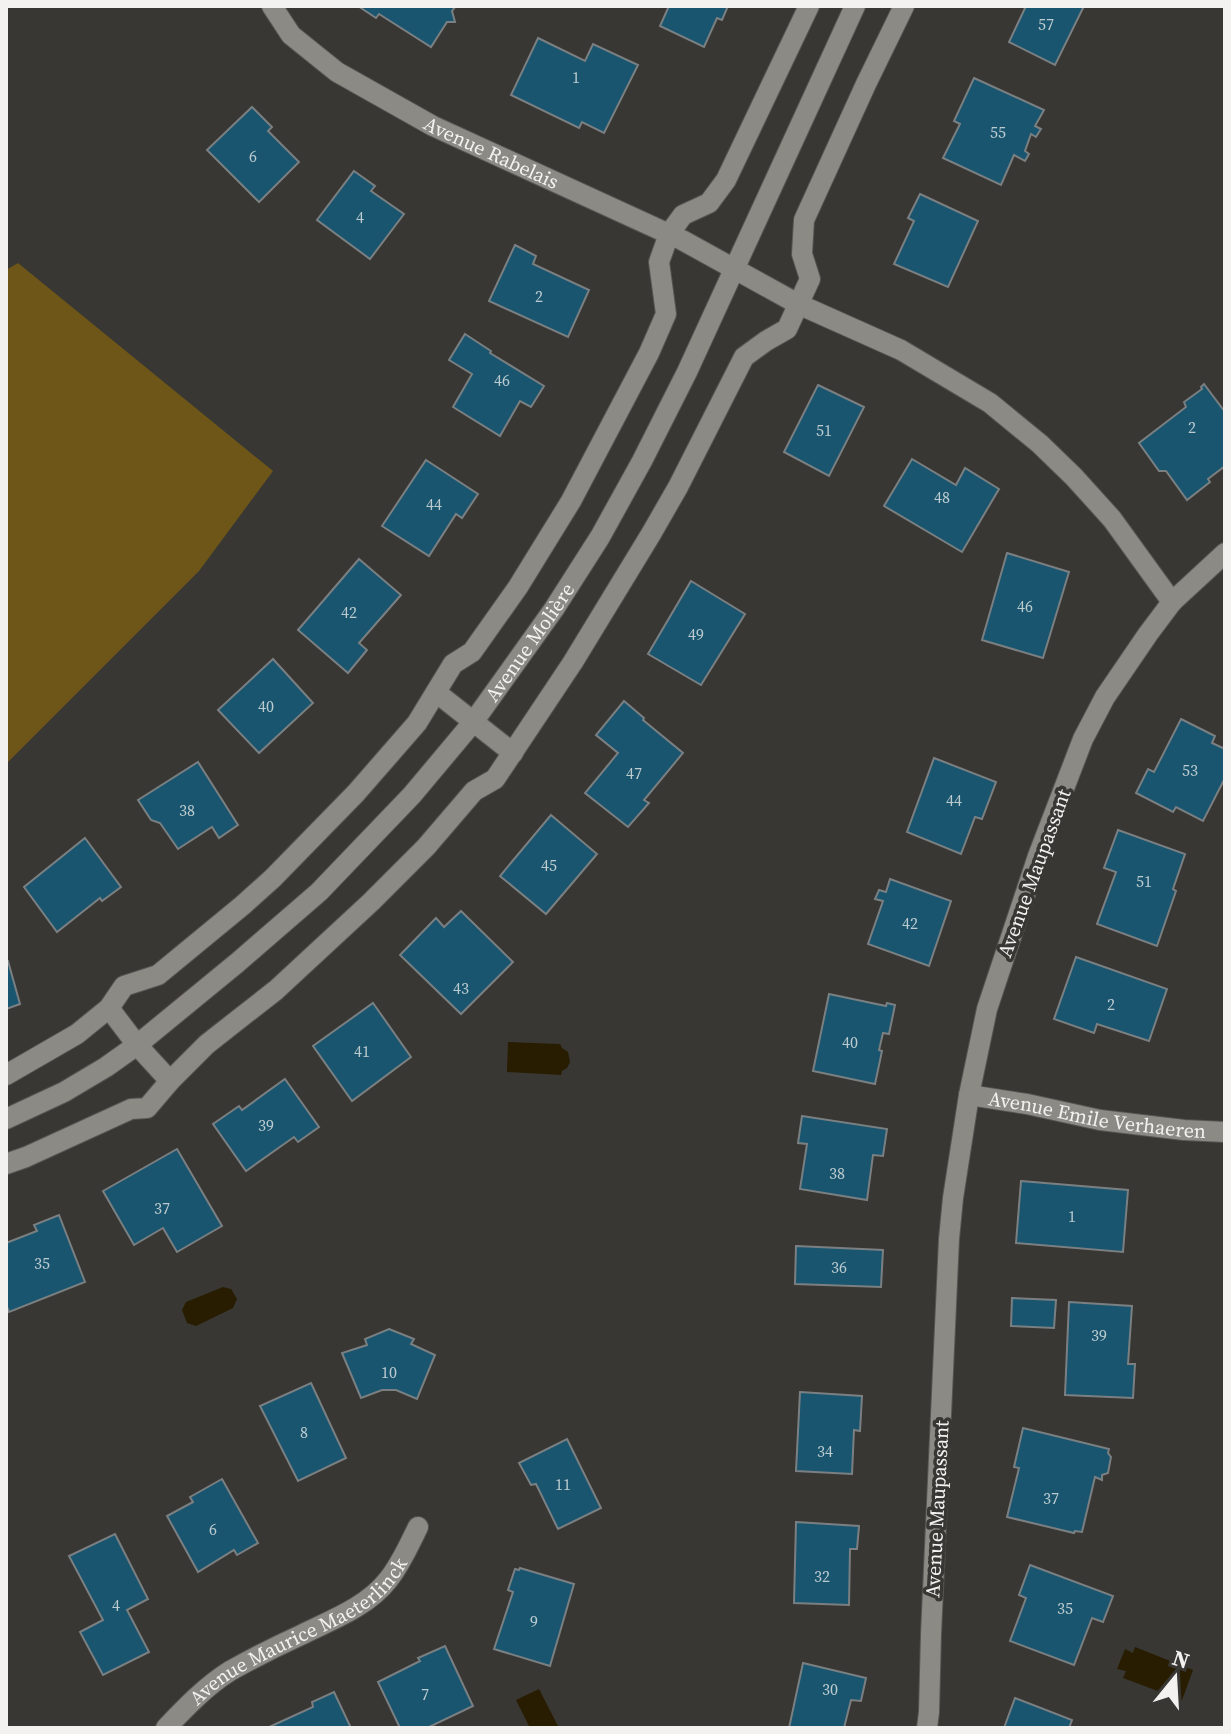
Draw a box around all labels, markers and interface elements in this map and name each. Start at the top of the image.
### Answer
house number: 57 [1038,13,1054,35]
house number: 1 [572,66,580,88]
street label: Avenue Rabelais [419,110,563,196]
house number: 55 [990,121,1006,143]
house number: 6 [249,145,257,167]
house number: 4 [356,206,364,228]
house number: 2 [535,285,543,307]
house number: 46 [494,369,510,391]
house number: 2 [1188,416,1196,438]
house number: 51 [816,419,832,441]
house number: 48 [934,486,950,508]
house number: 44 [426,493,442,515]
street label: Avenue Molière [478,577,581,707]
house number: 46 [1017,595,1033,617]
house number: 42 [341,601,357,623]
house number: 49 [688,623,704,645]
house number: 40 [258,695,274,717]
house number: 53 [1182,759,1198,781]
house number: 47 [626,762,642,784]
street label: Avenue Maupassant [991,784,1078,961]
house number: 44 [946,789,962,811]
house number: 38 [179,799,195,821]
house number: 45 [541,854,557,876]
house number: 51 [1136,870,1152,892]
house number: 42 [902,912,918,934]
house number: 43 [453,977,469,999]
house number: 2 [1107,993,1115,1015]
house number: 40 [842,1031,858,1053]
house number: 41 [354,1040,370,1062]
street label: Avenue Emile Verhaeren [987,1084,1207,1145]
house number: 39 [258,1114,274,1136]
house number: 38 [829,1162,845,1184]
house number: 37 [154,1197,170,1219]
house number: 1 [1068,1205,1076,1227]
house number: 35 [34,1252,50,1274]
house number: 36 [831,1256,847,1278]
house number: 39 [1091,1324,1107,1346]
house number: 10 [381,1361,397,1383]
street label: Avenue Maupassant [918,1419,956,1598]
house number: 8 [300,1421,308,1443]
house number: 34 [817,1440,833,1462]
house number: 11 [555,1473,571,1495]
house number: 37 [1043,1487,1059,1509]
house number: 6 [209,1518,217,1540]
street label: Avenue Maurice Maeterlinck [183,1552,414,1711]
house number: 32 [814,1565,830,1587]
house number: 4 [112,1594,120,1616]
house number: 35 [1057,1597,1073,1619]
house number: 9 [530,1610,538,1632]
north arrow [1135,1638,1215,1718]
text: N [1169,1642,1193,1676]
house number: 30 [822,1678,838,1700]
house number: 7 [421,1683,429,1705]

